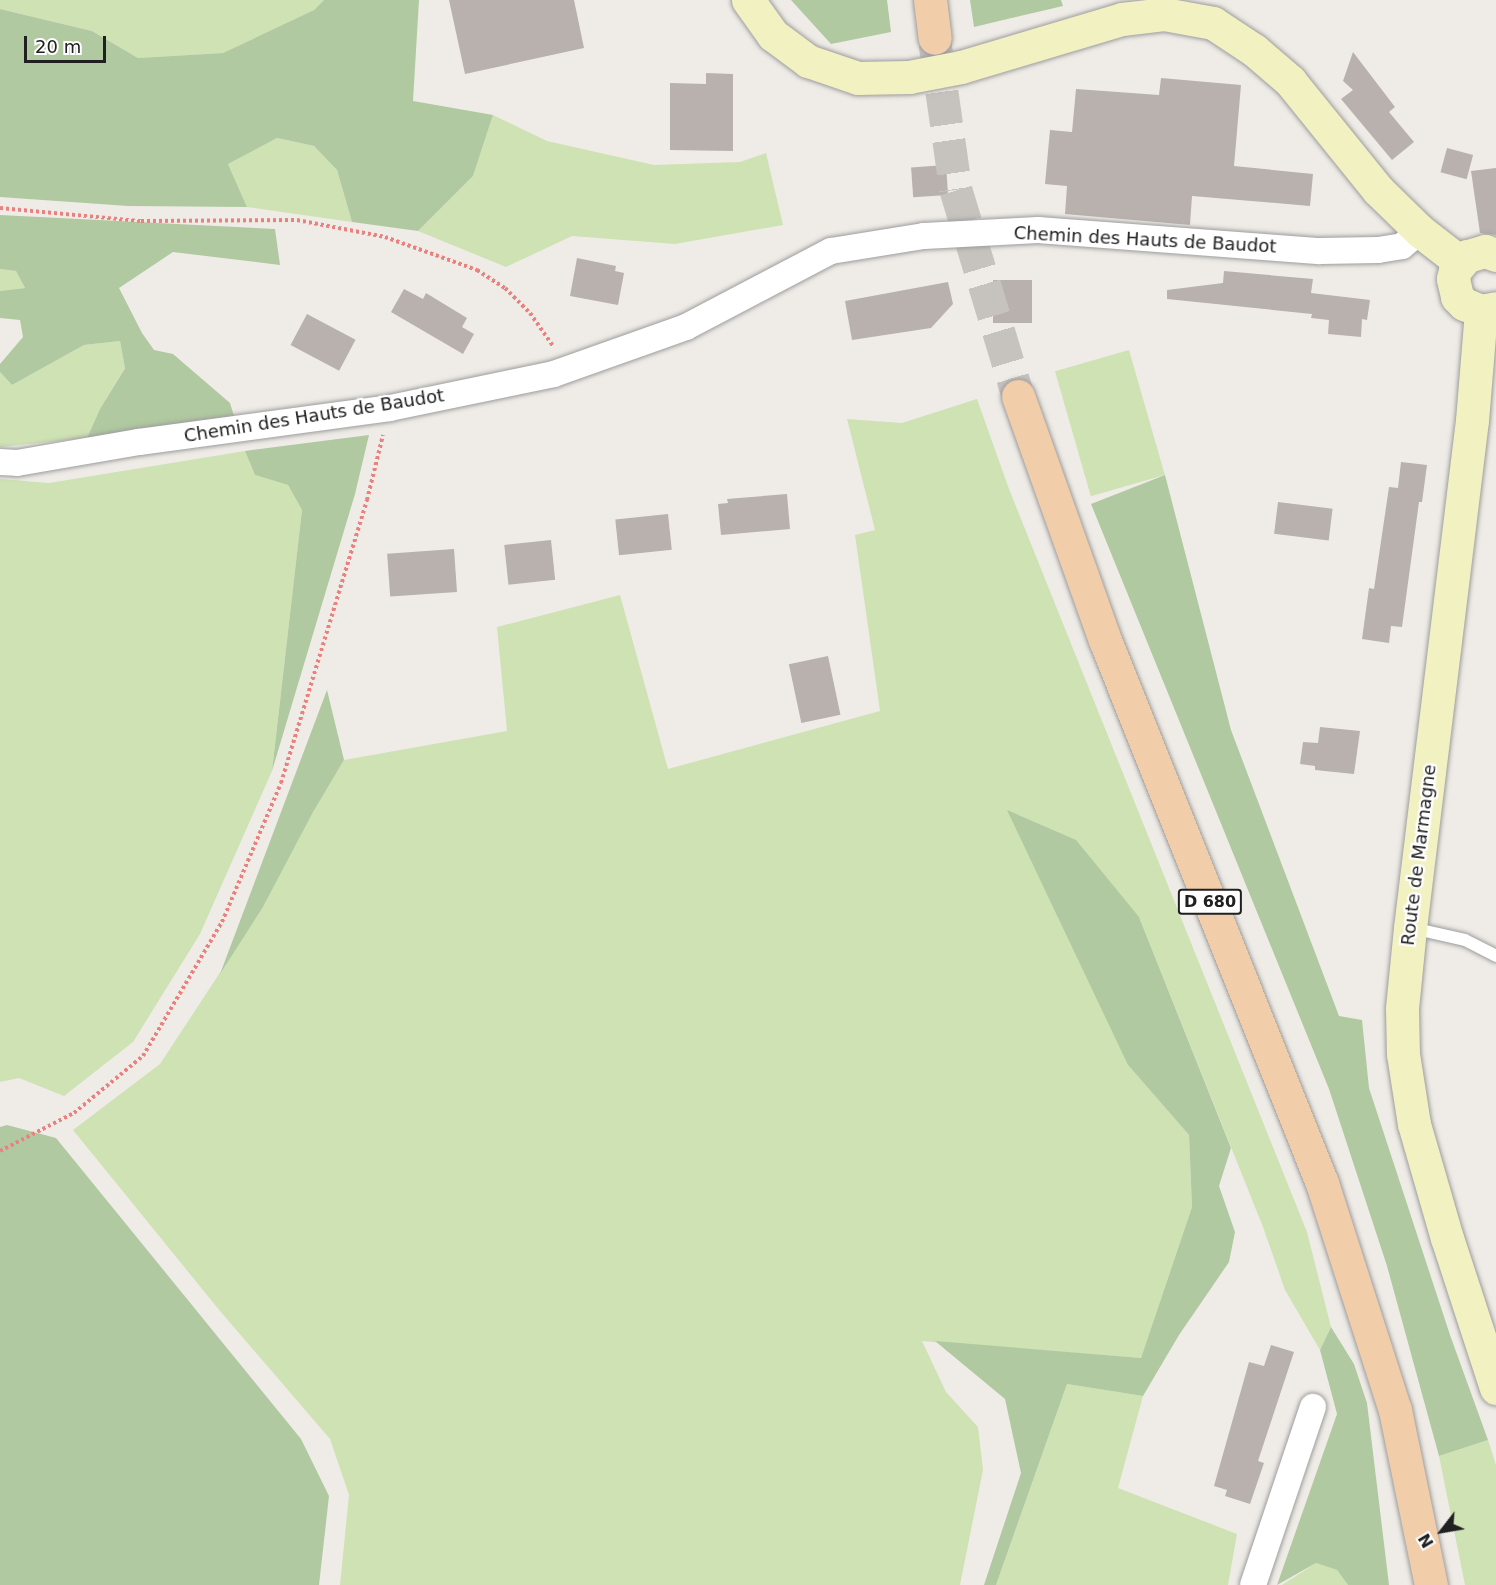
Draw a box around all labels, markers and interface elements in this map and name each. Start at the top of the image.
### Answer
scale bar [27,24,110,62]
text: 20 m [35,36,81,57]
street label: Chemin des Hauts de Baudot [1013,222,1277,258]
street label: Chemin des Hauts de Baudot [182,385,446,447]
street label: Route de Marmagne [1397,763,1441,947]
road number: D 680 [1177,889,1243,915]
north arrow [1412,1501,1472,1561]
text: N [1415,1530,1438,1551]

